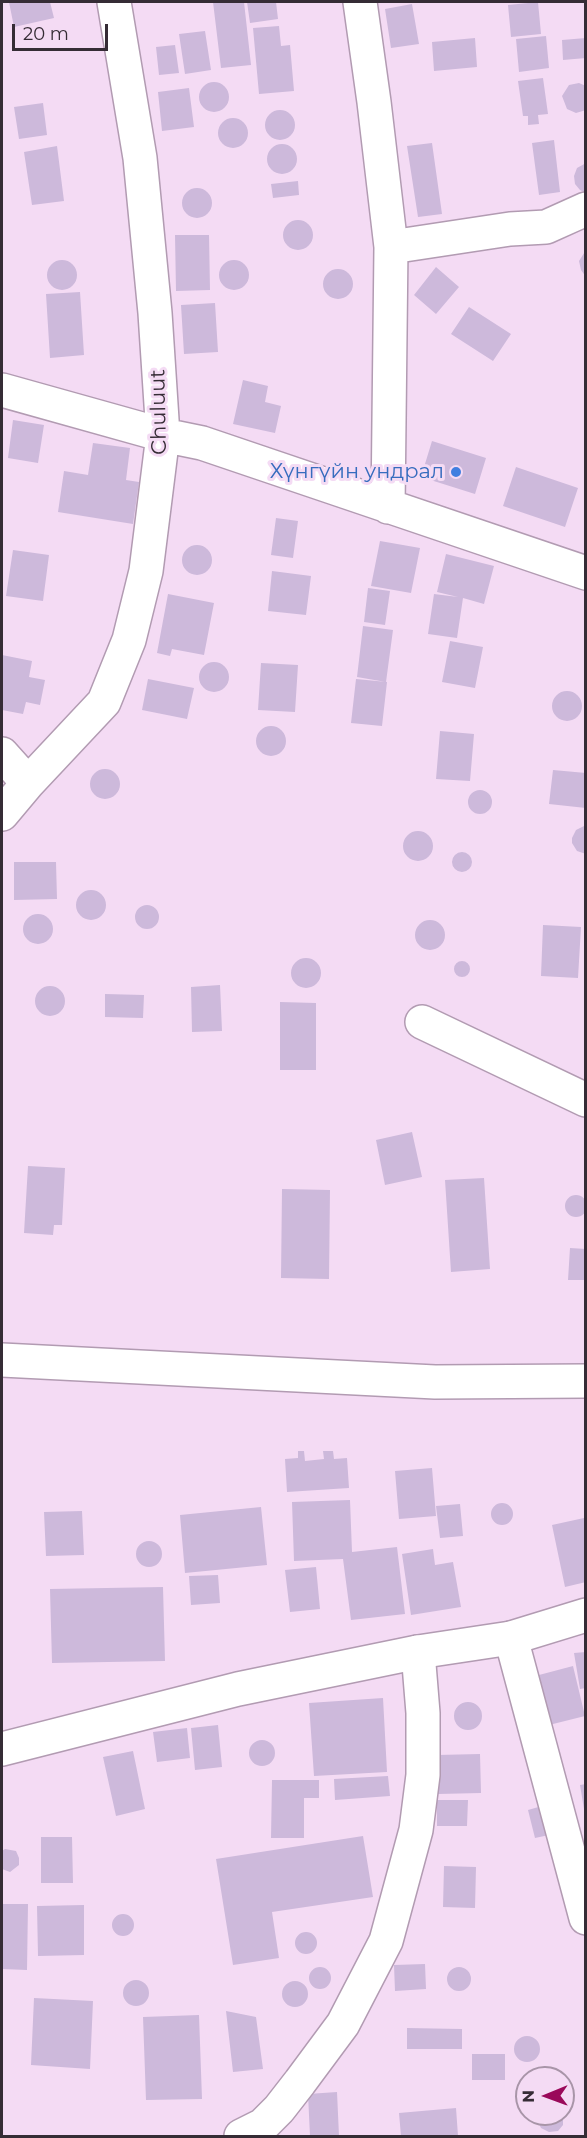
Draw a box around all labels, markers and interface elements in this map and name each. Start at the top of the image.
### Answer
scale bar [15,12,111,50]
text: 20 m [23,23,69,45]
street label: Chuluut [146,369,172,455]
place label: Хүнгүйн ундрал [270,459,444,485]
marker: Хүнгүйн ундрал [449,465,463,479]
north arrow [515,2066,575,2126]
text: N [519,2090,538,2103]

